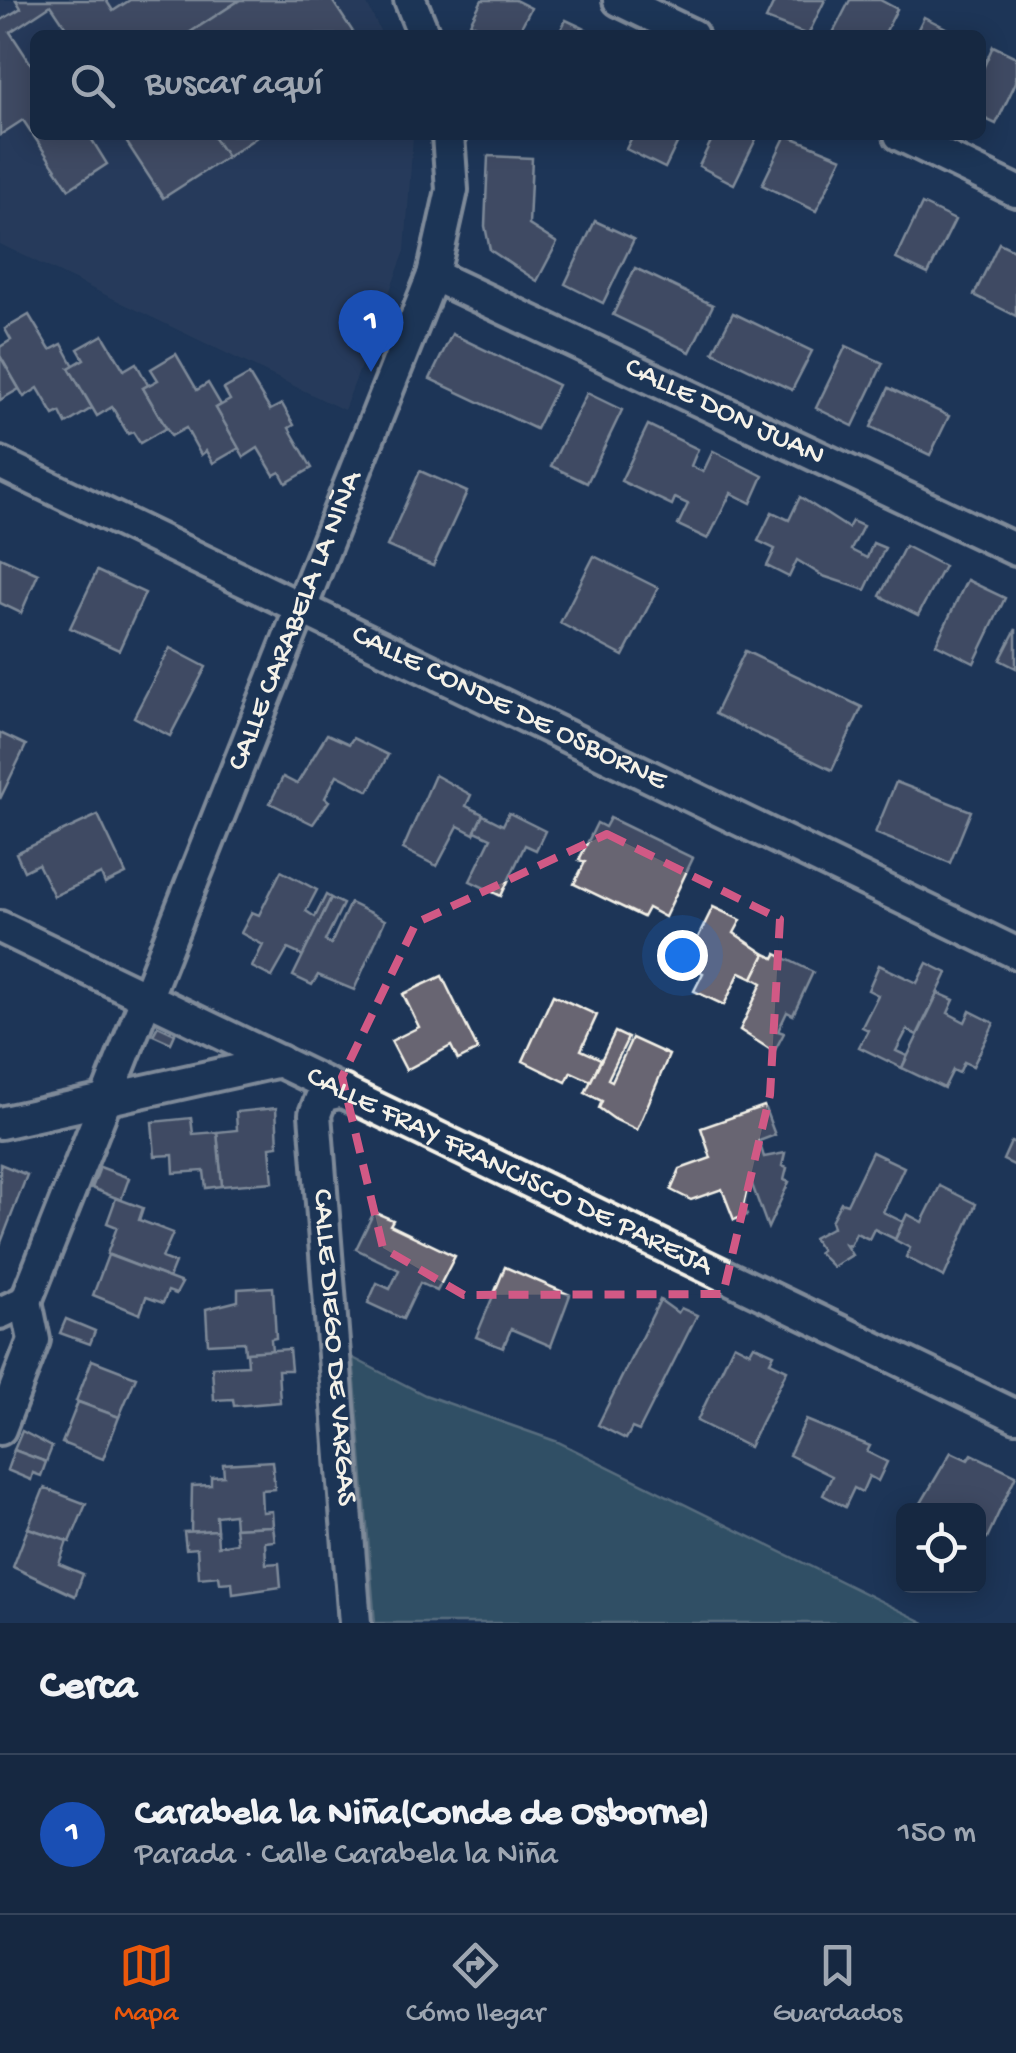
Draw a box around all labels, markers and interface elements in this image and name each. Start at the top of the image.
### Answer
search box [30,30,986,140]
icon: search [65,58,120,113]
text: Buscar aquí [145,63,323,107]
pin: 1 [338,290,404,372]
street label: CALLE DON JUAN [619,350,830,474]
street label: CALLE CARABELA LA NIÑA [221,465,371,776]
street label: CALLE CONDE DE OSBORNE [346,618,673,800]
your location [657,930,708,981]
street label: CALLE FRAY FRANCISCO DE PAREJA [300,1059,719,1285]
street label: CALLE DIEGO DE VARGAS [303,1188,363,1507]
map controls [896,1503,986,1593]
button: locate [896,1503,986,1593]
text: Cerca [40,1664,137,1713]
text: Carabela la Niña(Conde de Osborne) [135,1793,709,1837]
text: 1 [66,1815,79,1853]
text: 150 m [898,1815,976,1853]
text: Parada · Calle Carabela la Niña [135,1837,558,1875]
tab: Mapa [114,1938,178,2031]
tab: Cómo llegar [406,1938,545,2031]
tab: Guardados [773,1938,902,2031]

